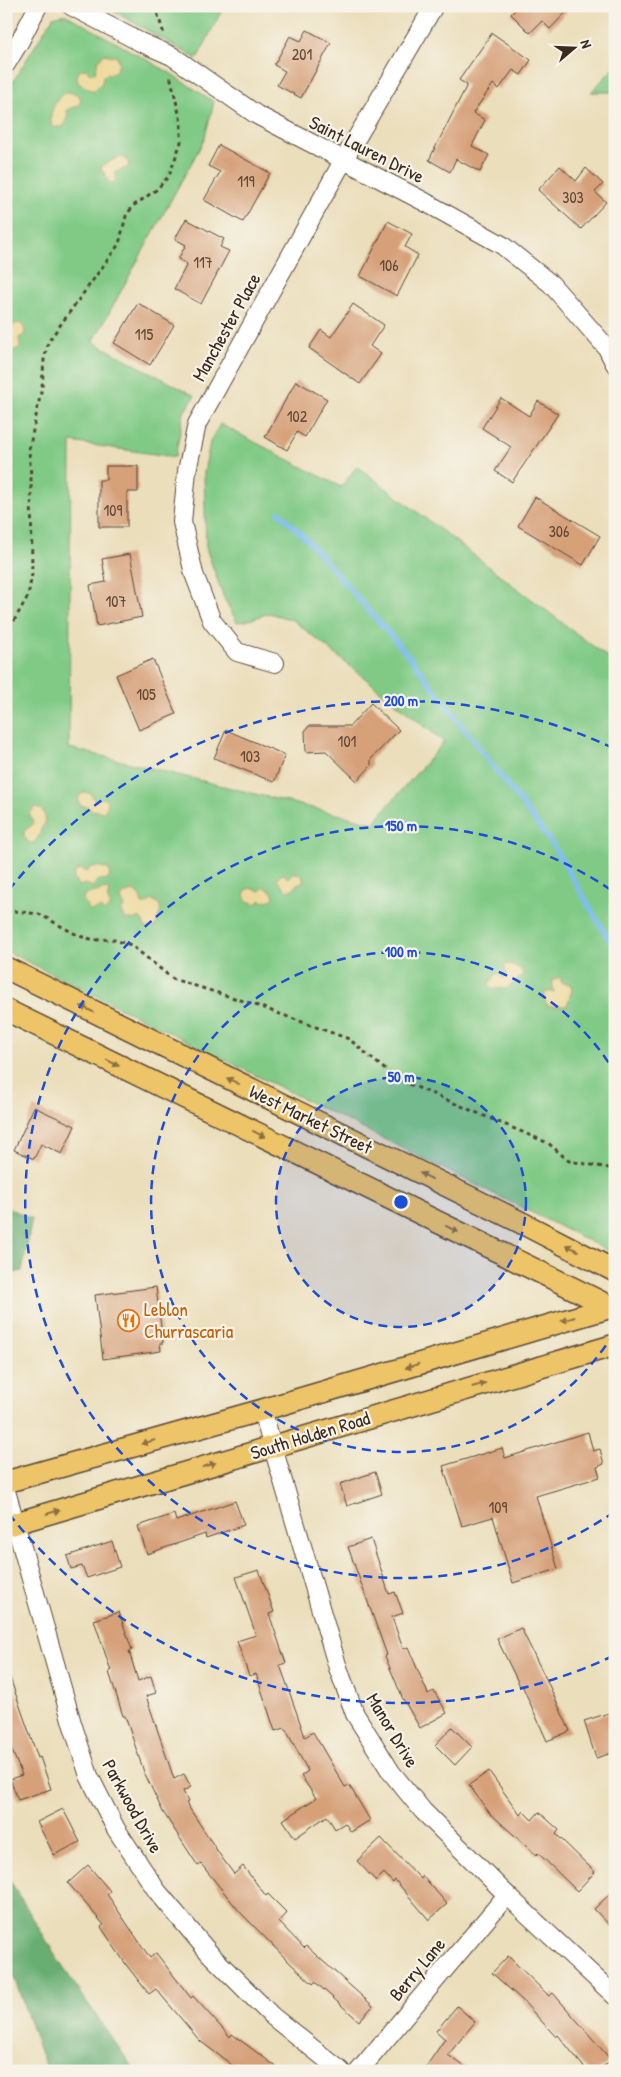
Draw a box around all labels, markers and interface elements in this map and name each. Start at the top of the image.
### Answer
north arrow [548,22,598,72]
text: N [577,37,597,51]
house number: 201 [292,43,312,65]
street label: Saint Lauren Drive [305,109,429,189]
house number: 119 [237,170,255,192]
house number: 303 [562,186,584,208]
house number: 117 [193,251,213,273]
house number: 106 [379,254,399,276]
street label: Manchester Place [186,268,267,386]
house number: 115 [135,323,153,345]
house number: 102 [287,405,308,427]
house number: 109 [104,499,123,521]
house number: 306 [549,520,569,542]
house number: 107 [106,590,127,612]
house number: 105 [136,683,156,705]
text: 200 m [384,690,418,711]
house number: 101 [338,730,357,752]
house number: 103 [240,745,260,767]
text: 150 m [385,815,417,836]
text: 100 m [385,941,417,962]
one-way arrow [80,1005,95,1013]
one-way arrow [106,1059,120,1067]
text: 50 m [388,1066,414,1087]
one-way arrow [226,1077,240,1085]
street label: West Market Street [245,1078,377,1160]
one-way arrow [252,1130,266,1138]
one-way arrow [419,1171,433,1179]
centre of rings [392,1193,410,1211]
one-way arrow [445,1225,459,1233]
one-way arrow [564,1244,579,1252]
place label: Leblon Churrascaria [144,1296,234,1344]
restaurant icon: Leblon Churrascaria [116,1308,140,1332]
one-way arrow [560,1316,575,1324]
one-way arrow [404,1362,419,1370]
one-way arrow [471,1381,486,1389]
street label: South Holden Road [247,1404,373,1465]
one-way arrow [140,1439,155,1447]
one-way arrow [201,1461,216,1469]
house number: 109 [489,1496,508,1518]
one-way arrow [46,1507,61,1515]
street label: Manor Drive [361,1688,426,1772]
street label: Parkwood Drive [97,1754,170,1858]
street label: Berry Lane [383,1932,451,2006]

